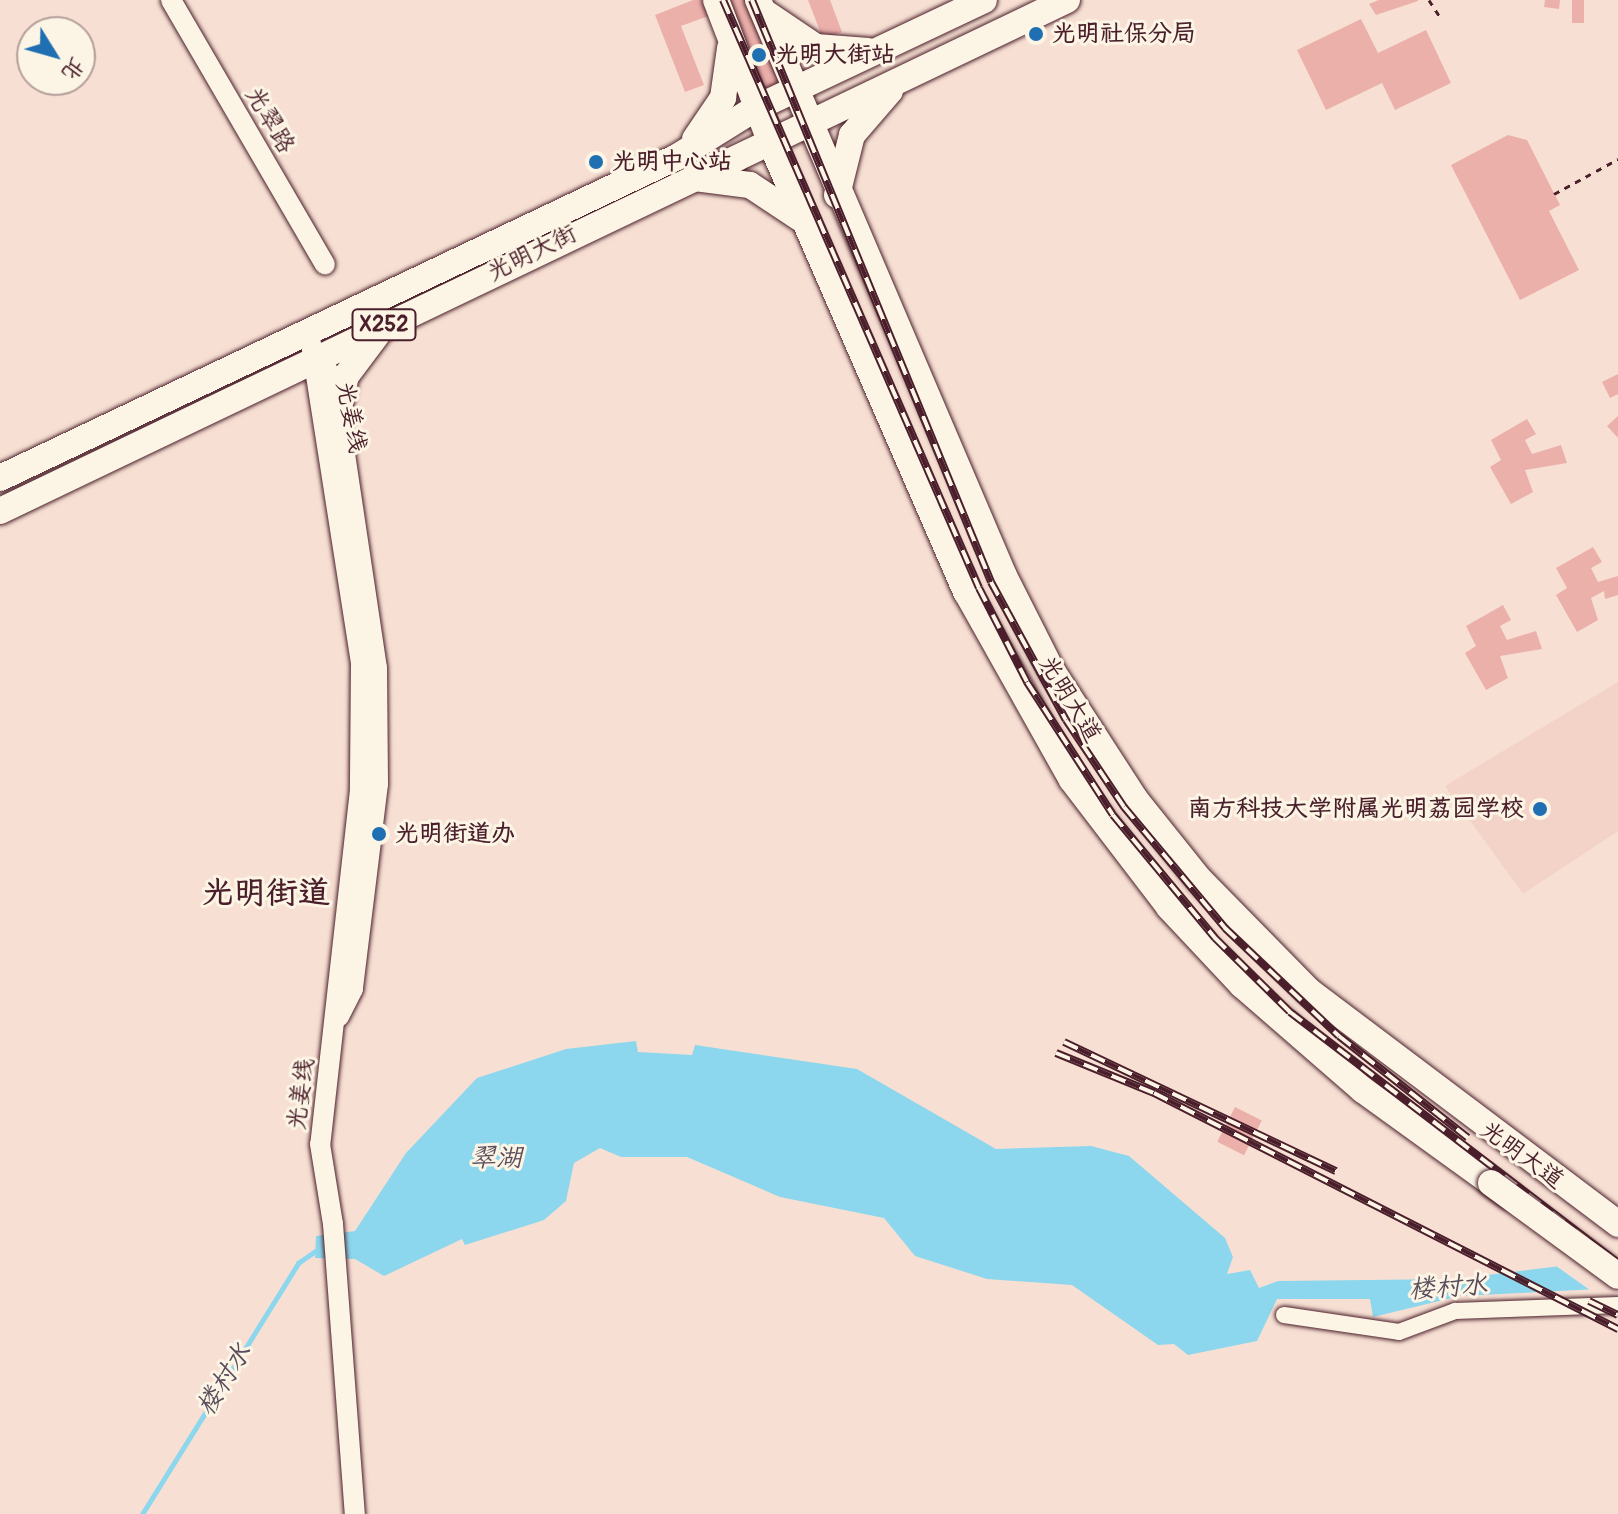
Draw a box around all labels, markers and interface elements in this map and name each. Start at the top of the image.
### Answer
north arrow [16,16,96,96]
place label: 光明社保分局 [1052,20,1196,48]
marker: 光明社保分局 [1027,25,1045,43]
place label: 光明大街站 [775,41,895,69]
marker: 光明大街站 [750,46,768,64]
text: 北 [56,52,91,86]
street label: 光翠路 [240,82,300,158]
place label: 光明中心站 [612,148,732,176]
marker: 光明中心站 [587,153,605,171]
street label: 光明大街 [483,219,581,287]
road number: X252 [350,307,418,343]
street label: 光姜线 [330,379,372,455]
street label: 光明大道 [1033,650,1107,748]
place label: 南方科技大学附属光明荔园学校 [1188,795,1524,823]
marker: 南方科技大学附属光明荔园学校 [1531,800,1549,818]
place label: 光明街道办 [395,820,515,848]
marker: 光明街道办 [370,825,388,843]
district label: 光明街道 [202,874,330,912]
street label: 光姜线 [282,1056,320,1132]
street label: 光明大道 [1475,1115,1569,1195]
water label: 翠湖 [470,1143,522,1175]
water label: 楼村水 [1408,1270,1488,1306]
water label: 楼村水 [191,1339,259,1421]

